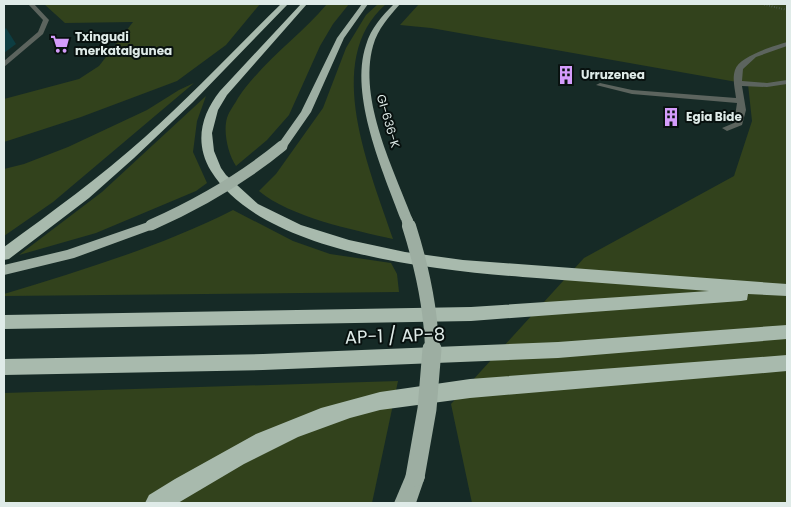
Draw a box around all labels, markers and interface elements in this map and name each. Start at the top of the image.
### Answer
place label: Txingudi merkatalgunea [75,28,172,59]
supermarket icon: Txingudi merkatalgunea [49,33,71,55]
building icon: Urruzenea [555,64,577,86]
place label: Urruzenea [581,66,645,83]
street label: GI-636-K [373,92,404,150]
building icon: Egia Bide [660,106,682,128]
place label: Egia Bide [686,108,742,125]
street label: AP-1 / AP-8 [344,321,446,350]

